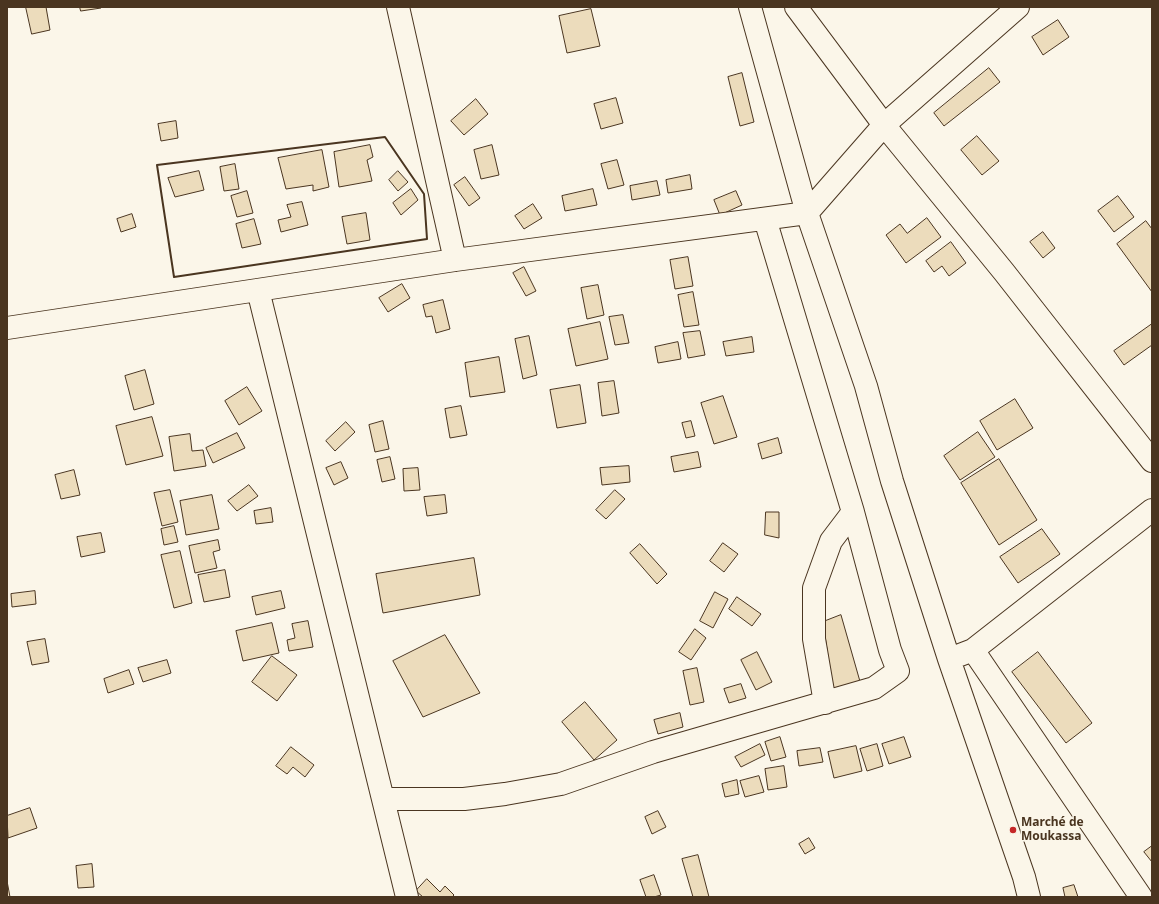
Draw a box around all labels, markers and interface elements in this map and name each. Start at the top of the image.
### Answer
place label: Marché de Moukassa [1021,816,1084,844]
marker: Marché de Moukassa [1008,825,1018,835]

